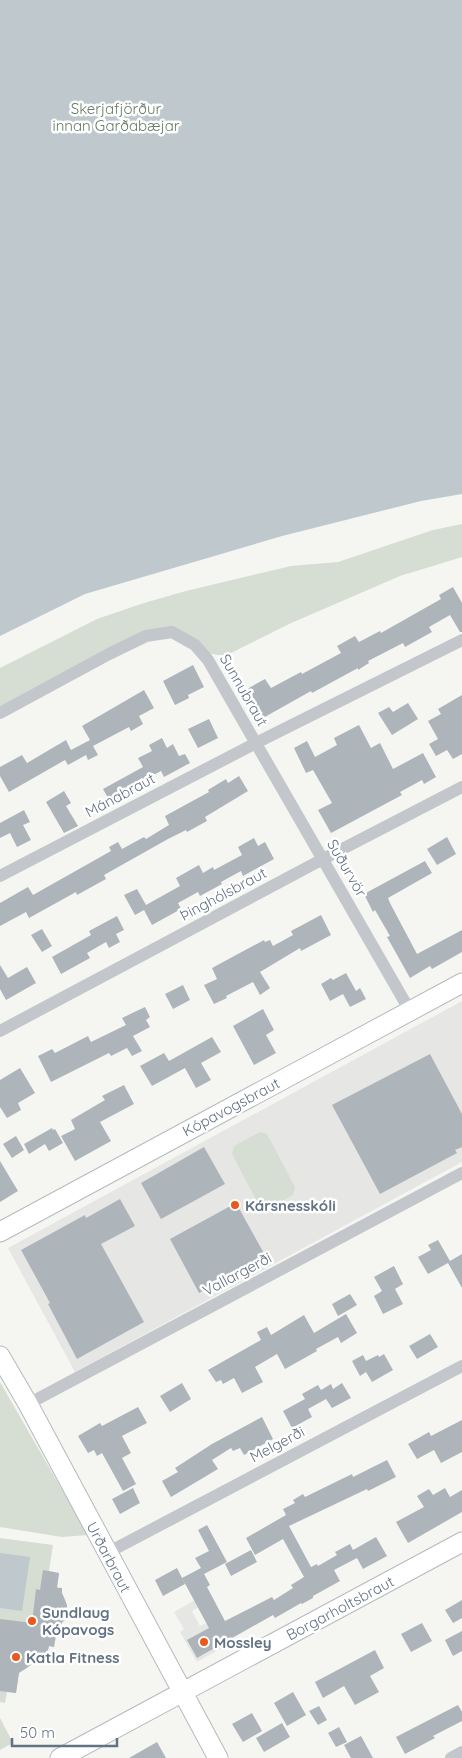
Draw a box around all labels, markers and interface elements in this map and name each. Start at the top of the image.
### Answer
park label: Skerjafjörður innan Garðabæjar [52,99,180,135]
street label: Sunnubraut [216,651,272,729]
street label: Mánabraut [82,769,158,821]
street label: Suðurvör [323,836,371,900]
street label: Þinghólsbraut [176,863,270,925]
street label: Kópavogsbraut [179,1073,283,1141]
place label: Kársnesskóli [245,1196,336,1215]
marker: Kársnesskóli [229,1199,241,1211]
street label: Vallargerði [199,1248,275,1300]
street label: Melgerði [246,1422,308,1466]
street label: Urðarbraut [82,1518,136,1596]
street label: Borgarholtsbraut [283,1572,397,1644]
place label: Sundlaug Kópavogs [42,1603,114,1639]
marker: Sundlaug Kópavogs [26,1615,38,1627]
place label: Mossley [214,1633,272,1652]
marker: Mossley [198,1636,210,1648]
place label: Katla Fitness [26,1648,119,1667]
marker: Katla Fitness [10,1651,22,1663]
scale bar [12,1716,118,1748]
text: 50 m [20,1723,55,1742]

